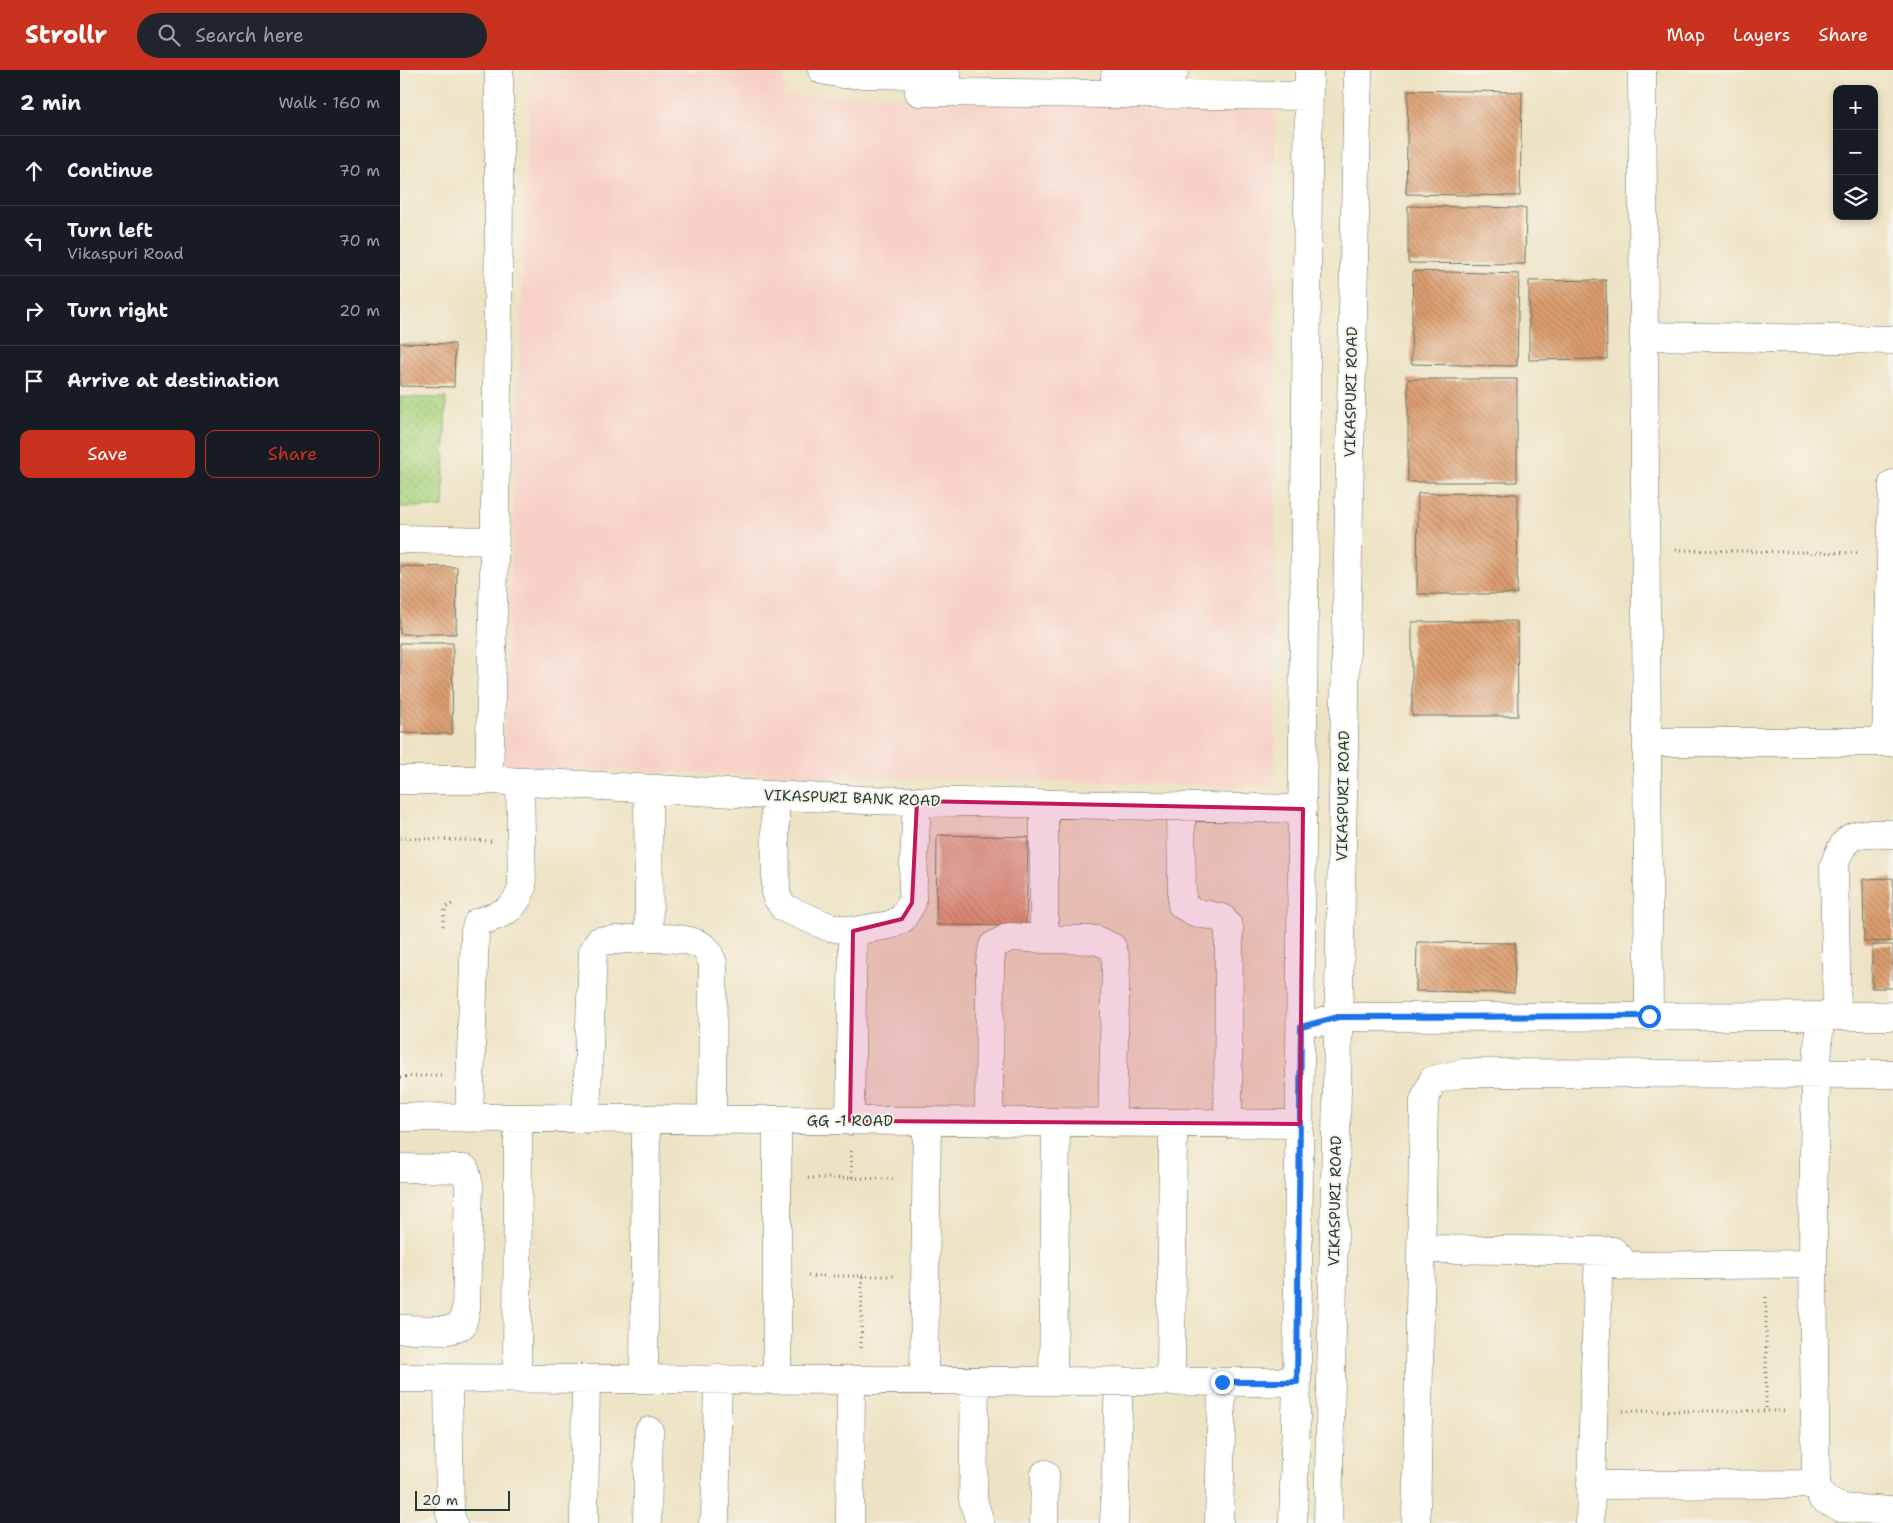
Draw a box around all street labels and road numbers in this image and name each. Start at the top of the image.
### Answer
street label: VIKASPURI ROAD [1340,326,1362,458]
street label: VIKASPURI ROAD [1332,730,1354,862]
street label: VIKASPURI BANK ROAD [763,785,941,811]
street label: GG -1 ROAD [807,1111,893,1131]
street label: VIKASPURI ROAD [1324,1135,1346,1267]

